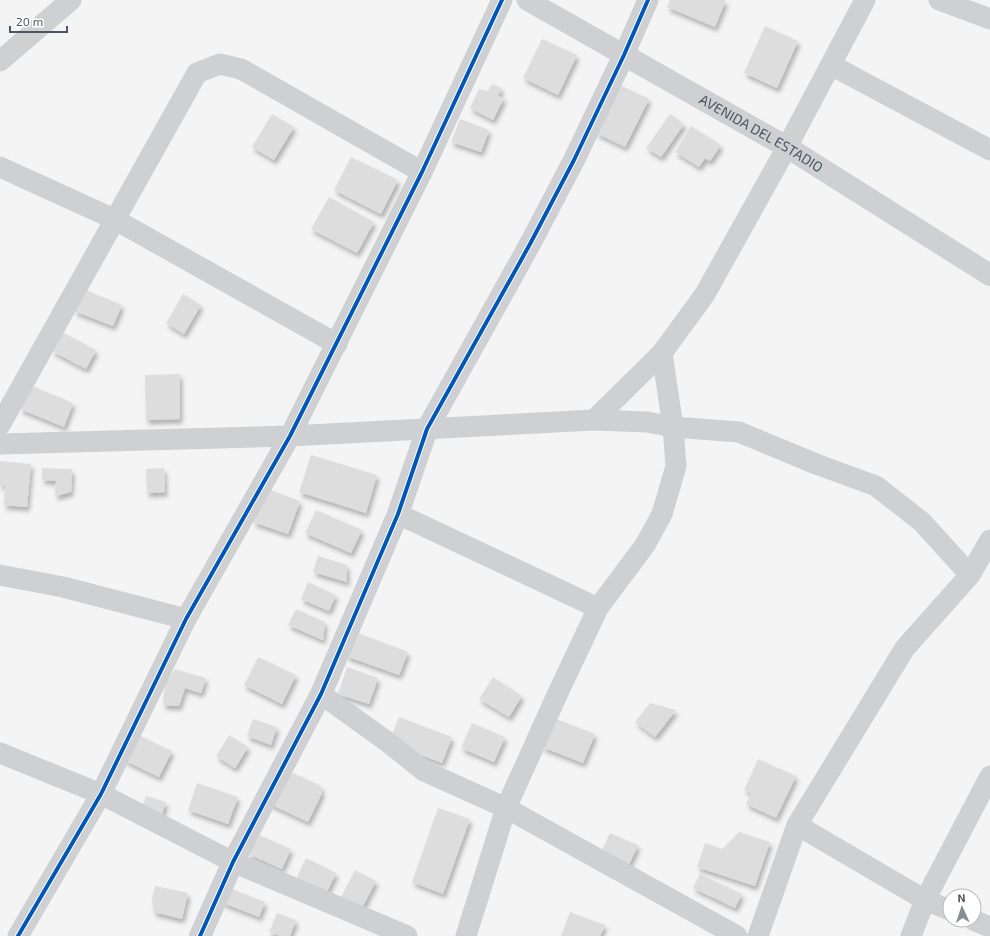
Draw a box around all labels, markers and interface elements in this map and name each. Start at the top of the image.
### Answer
scale bar [10,8,67,34]
text: 20 m [16,14,43,28]
street label: AVENIDA DEL ESTADIO [697,90,826,176]
north arrow [942,888,982,928]
text: N [957,891,966,904]

